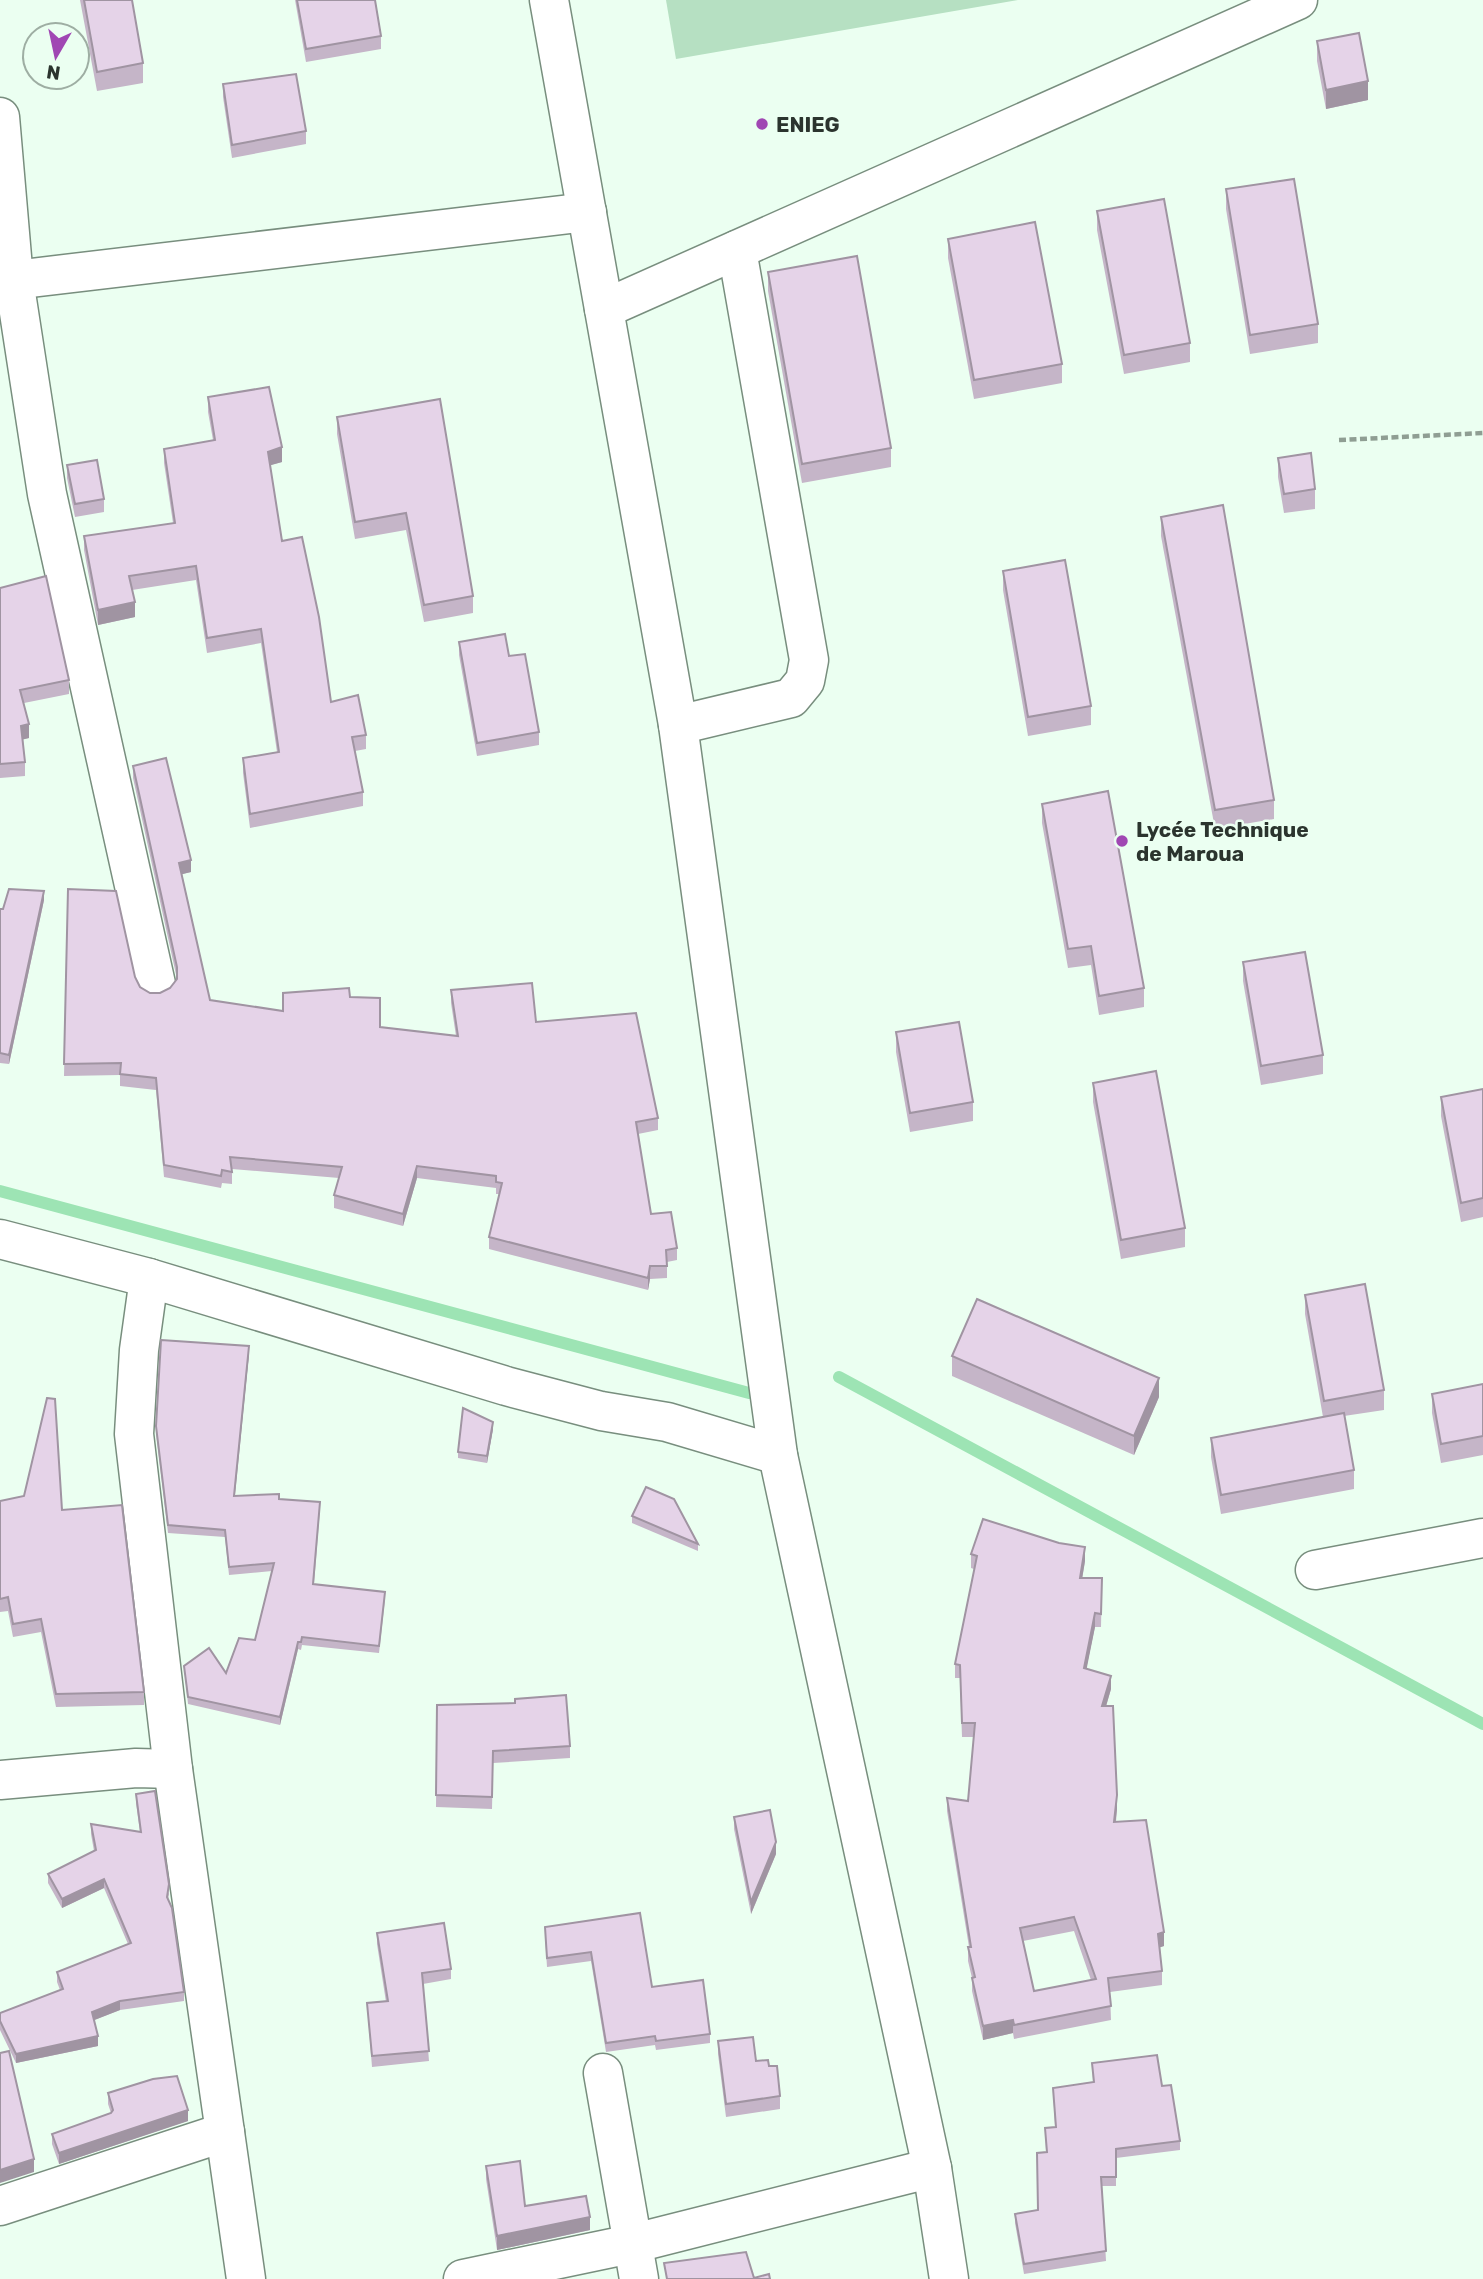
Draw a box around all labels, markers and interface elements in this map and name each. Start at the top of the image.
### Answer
north arrow [21,21,91,91]
text: N [45,60,62,85]
place label: ENIEG [776,112,840,137]
marker: ENIEG [754,116,770,132]
place label: Lycée Technique de Maroua [1136,817,1309,866]
marker: Lycée Technique de Maroua [1114,833,1130,849]

